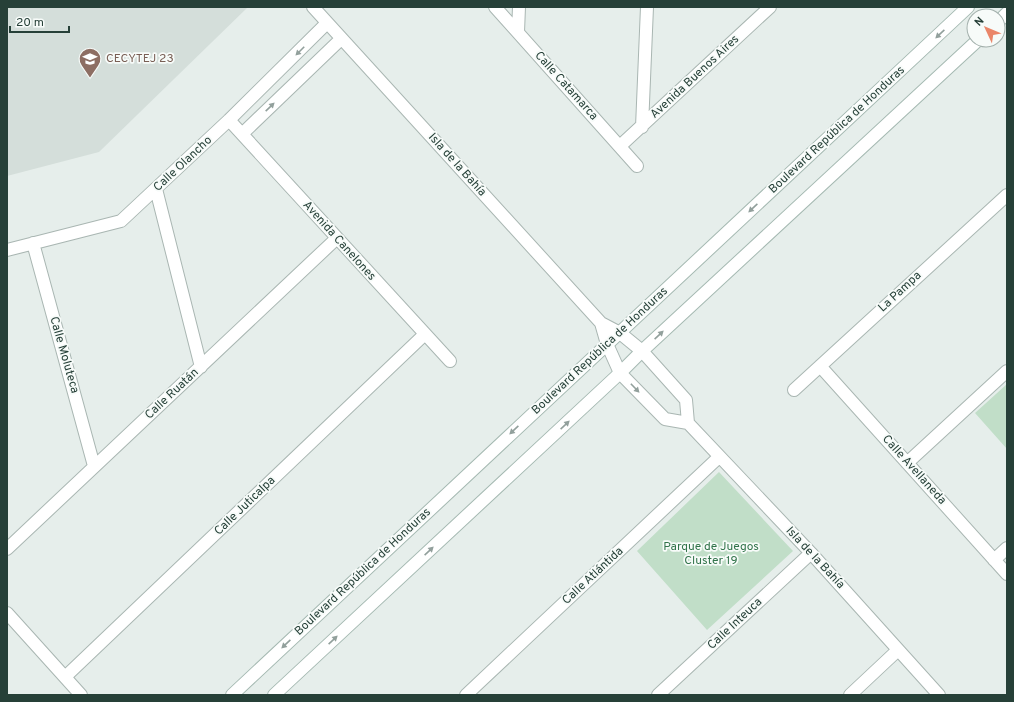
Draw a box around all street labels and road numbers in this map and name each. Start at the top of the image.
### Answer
street label: Avenida Buenos Aires [647,32,743,122]
street label: Calle Catamarca [531,48,601,124]
street label: Boulevard República de Honduras [765,62,909,198]
street label: Isla de la Bahía [424,130,490,200]
street label: Calle Olancho [150,133,216,195]
street label: Avenida Canelones [299,198,379,284]
street label: La Pampa [875,268,925,316]
street label: Boulevard República de Honduras [528,283,672,419]
street label: Calle Moluteca [45,315,83,395]
street label: Calle Ruatán [142,365,202,423]
street label: Calle Avellaneda [878,432,950,508]
street label: Calle Juticalpa [211,473,279,539]
street label: Boulevard República de Honduras [291,504,435,640]
street label: Isla de la Bahía [782,523,848,593]
street label: Calle Atlántida [559,544,627,608]
street label: Calle Inteuca [704,594,766,654]

